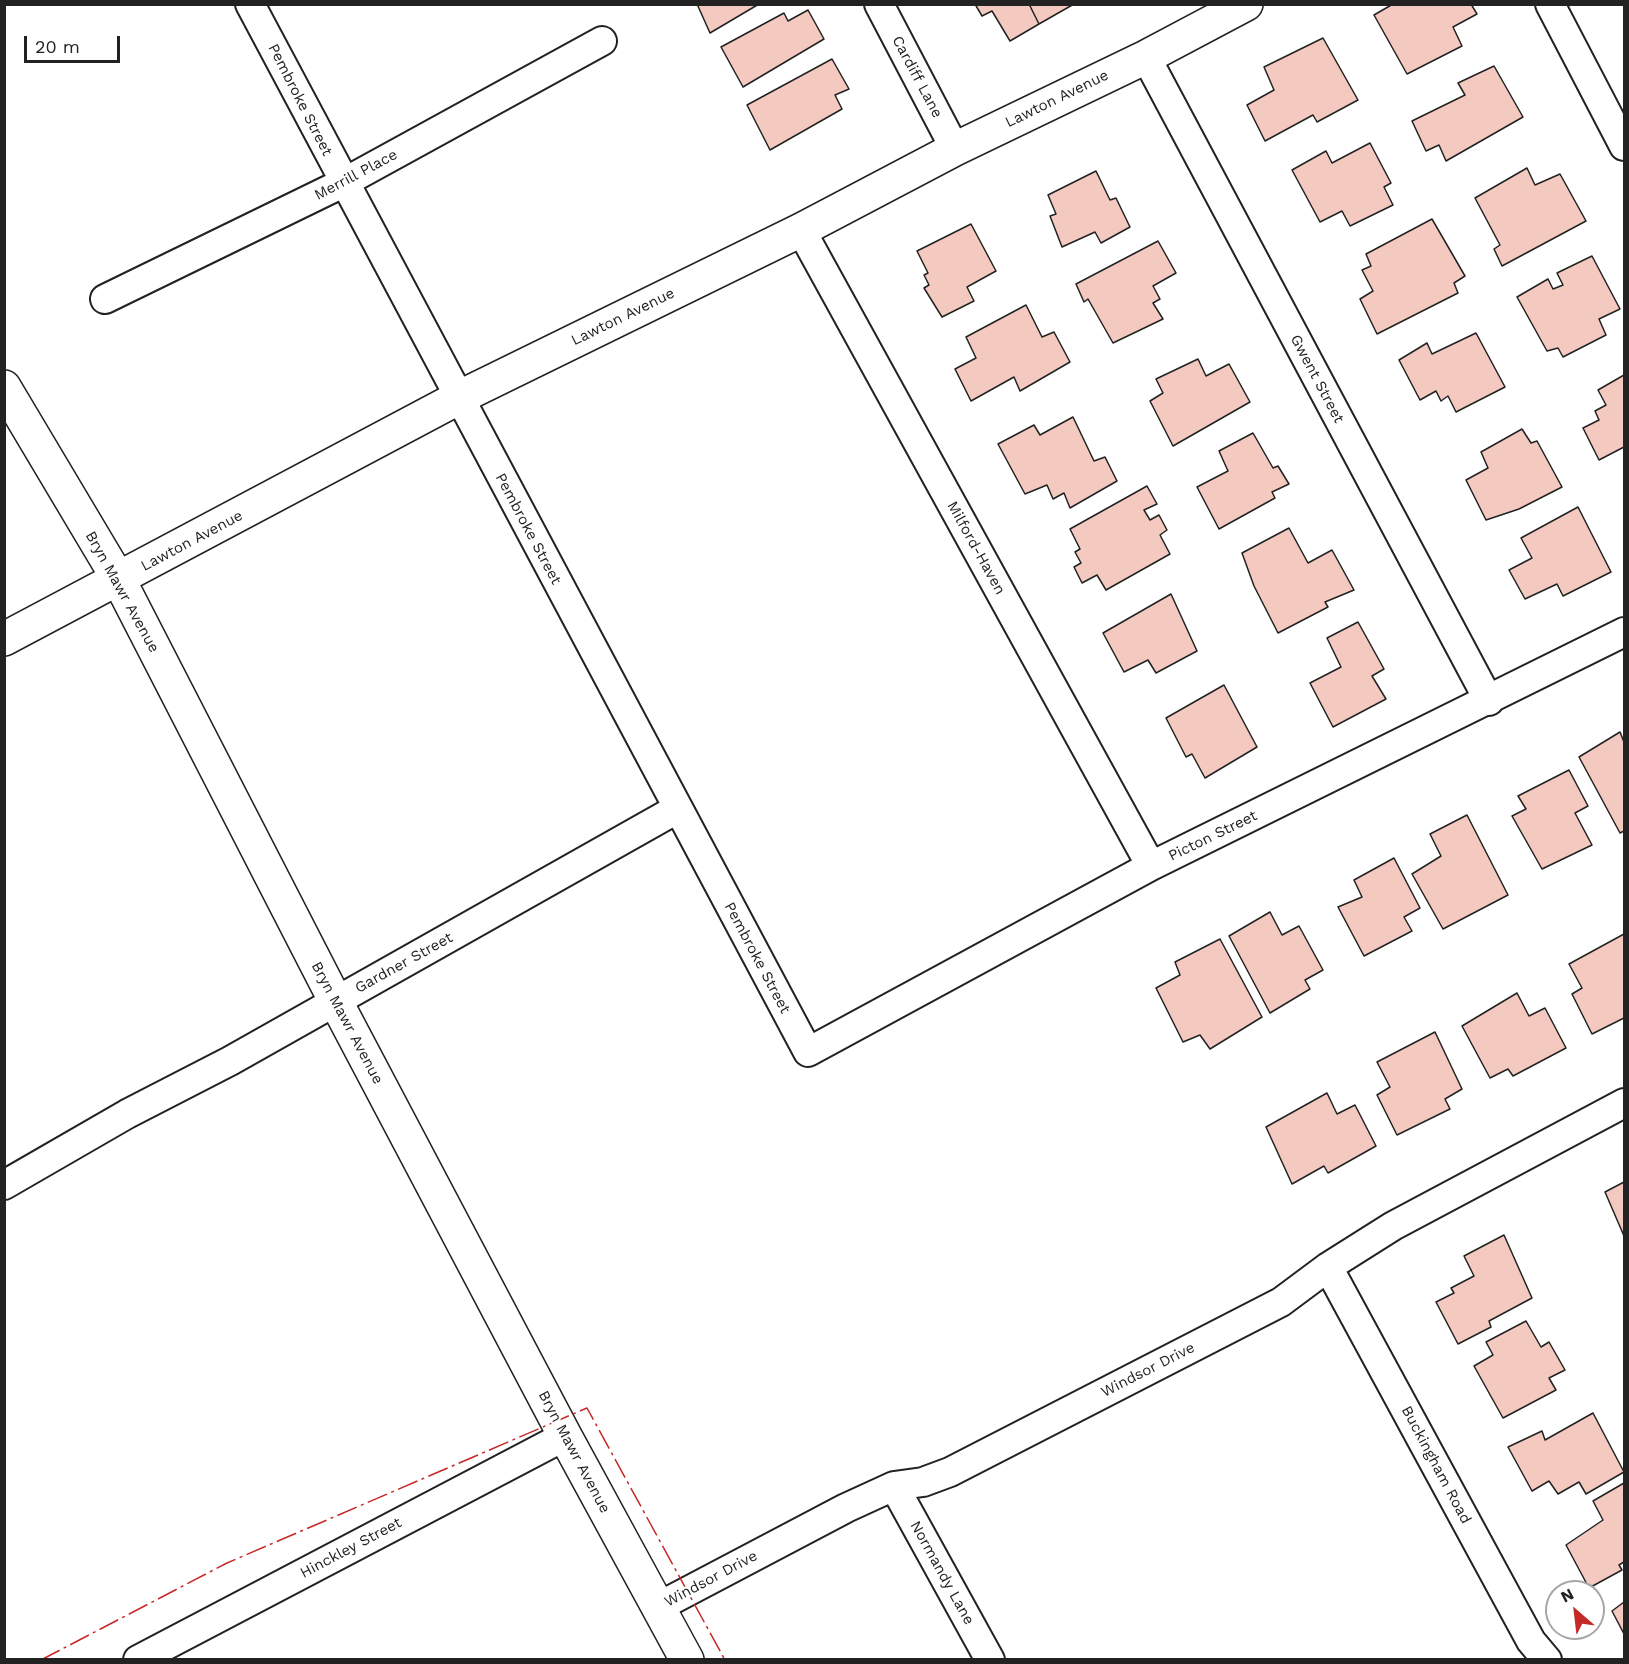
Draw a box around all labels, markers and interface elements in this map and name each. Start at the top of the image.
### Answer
scale bar [27,24,123,62]
street label: Cardiff Lane [888,33,946,121]
text: 20 m [35,36,80,57]
street label: Pembroke Street [264,41,336,159]
street label: Lawton Avenue [1002,66,1112,132]
street label: Merrill Place [312,146,400,204]
street label: Lawton Avenue [568,284,678,350]
street label: Gwent Street [1286,332,1348,426]
street label: Pembroke Street [491,470,565,588]
street label: Milford-Haven [943,498,1009,598]
street label: Lawton Avenue [138,507,246,575]
street label: Bryn Mawr Avenue [81,528,163,656]
street label: Picton Street [1166,807,1260,865]
street label: Pembroke Street [720,899,794,1017]
street label: Gardner Street [352,929,456,997]
street label: Bryn Mawr Avenue [307,959,387,1087]
street label: Windsor Drive [1098,1339,1198,1401]
street label: Bryn Mawr Avenue [534,1388,614,1516]
street label: Buckingham Road [1397,1403,1475,1527]
street label: Hinckley Street [297,1514,405,1582]
street label: Normandy Lane [906,1518,978,1628]
street label: Windsor Drive [662,1547,760,1611]
north arrow [1545,1580,1605,1640]
text: N [1558,1584,1577,1607]

